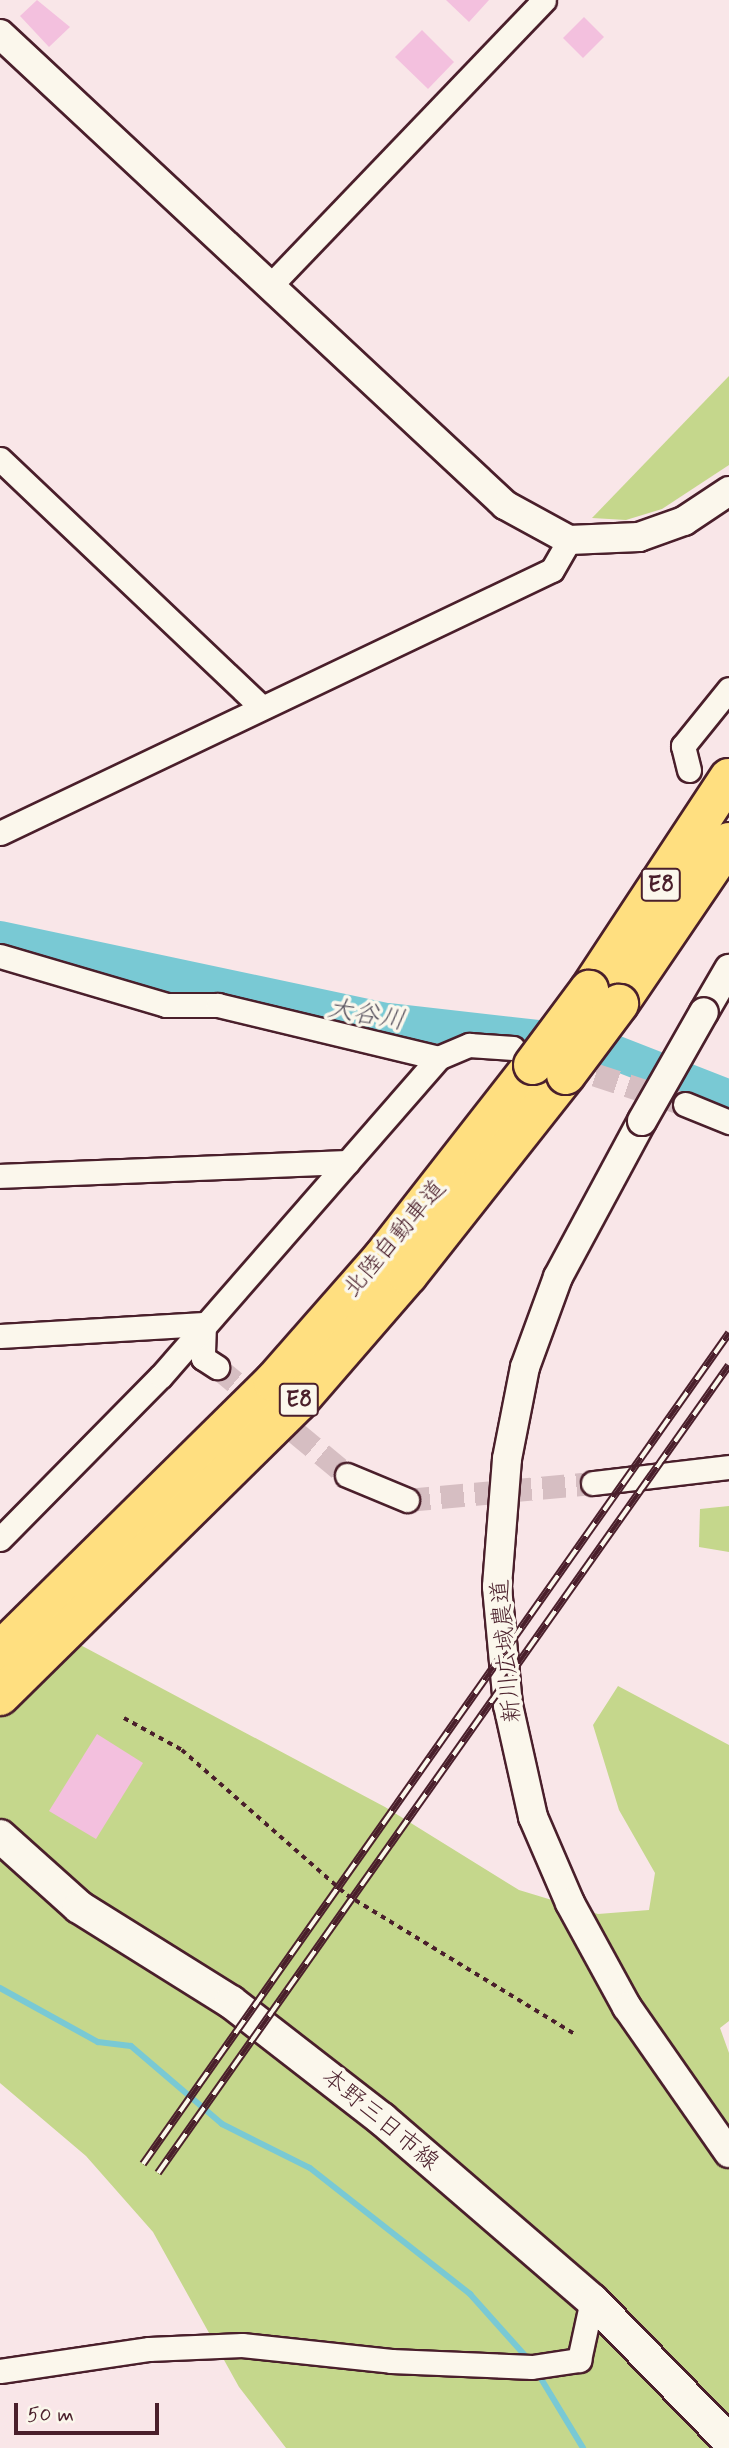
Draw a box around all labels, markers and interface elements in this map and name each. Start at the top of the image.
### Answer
road number: E8 [640,866,682,904]
water label: 大谷川 [325,994,407,1038]
street label: 北陸自動車道 [338,1175,452,1303]
road number: E8 [278,1380,320,1420]
street label: 新川広域農道 [486,1578,528,1724]
street label: 本野三日市線 [316,2063,444,2177]
scale bar [18,2388,163,2432]
text: 50 m [27,2401,74,2429]

